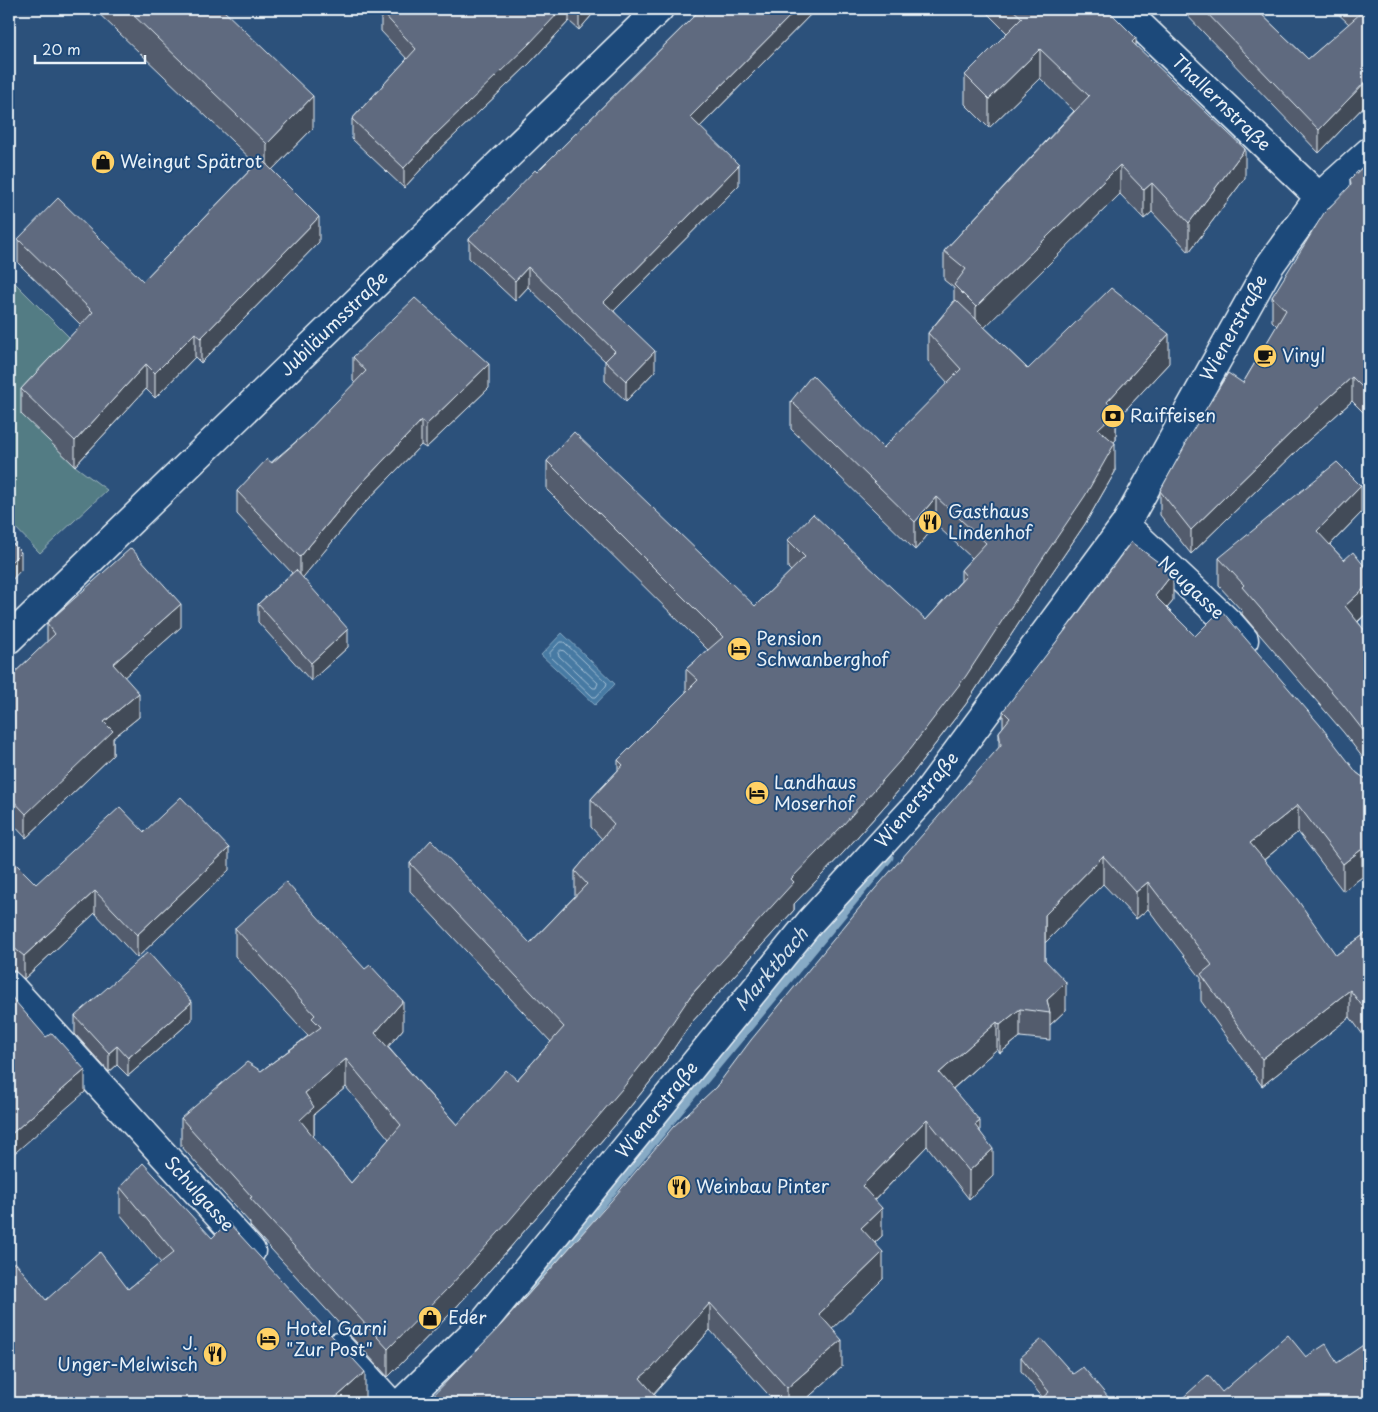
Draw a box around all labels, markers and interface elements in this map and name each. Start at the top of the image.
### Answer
scale bar [35,32,145,64]
text: 20 m [42,37,81,60]
street label: Thallernstraße [1166,47,1278,157]
place label: Weingut Spätrot [120,147,262,174]
shop icon: Weingut Spätrot [90,149,116,175]
street label: Jubiläumsstraße [273,264,393,382]
street label: Wienerstraße [1192,269,1273,386]
place label: Vinyl [1282,341,1325,368]
cafe icon: Vinyl [1252,343,1278,369]
place label: Raiffeisen [1130,401,1216,428]
bank icon: Raiffeisen [1100,403,1126,429]
place label: Gasthaus Lindenhof [948,497,1034,545]
restaurant icon: Gasthaus Lindenhof [917,509,943,535]
street label: Neugasse [1153,549,1231,625]
place label: Pension Schwanberghof [756,624,890,672]
hotel icon: Pension Schwanberghof [726,636,752,662]
street label: Wienerstraße [867,745,964,853]
place label: Landhaus Moserhof [774,768,857,816]
hotel icon: Landhaus Moserhof [744,780,770,806]
water label: Marktbach [727,920,814,1016]
street label: Wienerstraße [608,1055,704,1164]
street label: Schulgasse [159,1149,241,1237]
place label: Weinbau Pinter [696,1172,830,1199]
restaurant icon: Weinbau Pinter [666,1174,692,1200]
place label: Eder [448,1303,487,1330]
shop icon: Eder [417,1305,443,1331]
place label: Hotel Garni "Zur Post" [286,1314,387,1362]
hotel icon: Hotel Garni "Zur Post" [255,1326,281,1352]
place label: J. Unger-Melwisch [57,1329,198,1377]
restaurant icon: J. Unger-Melwisch [202,1341,228,1367]

